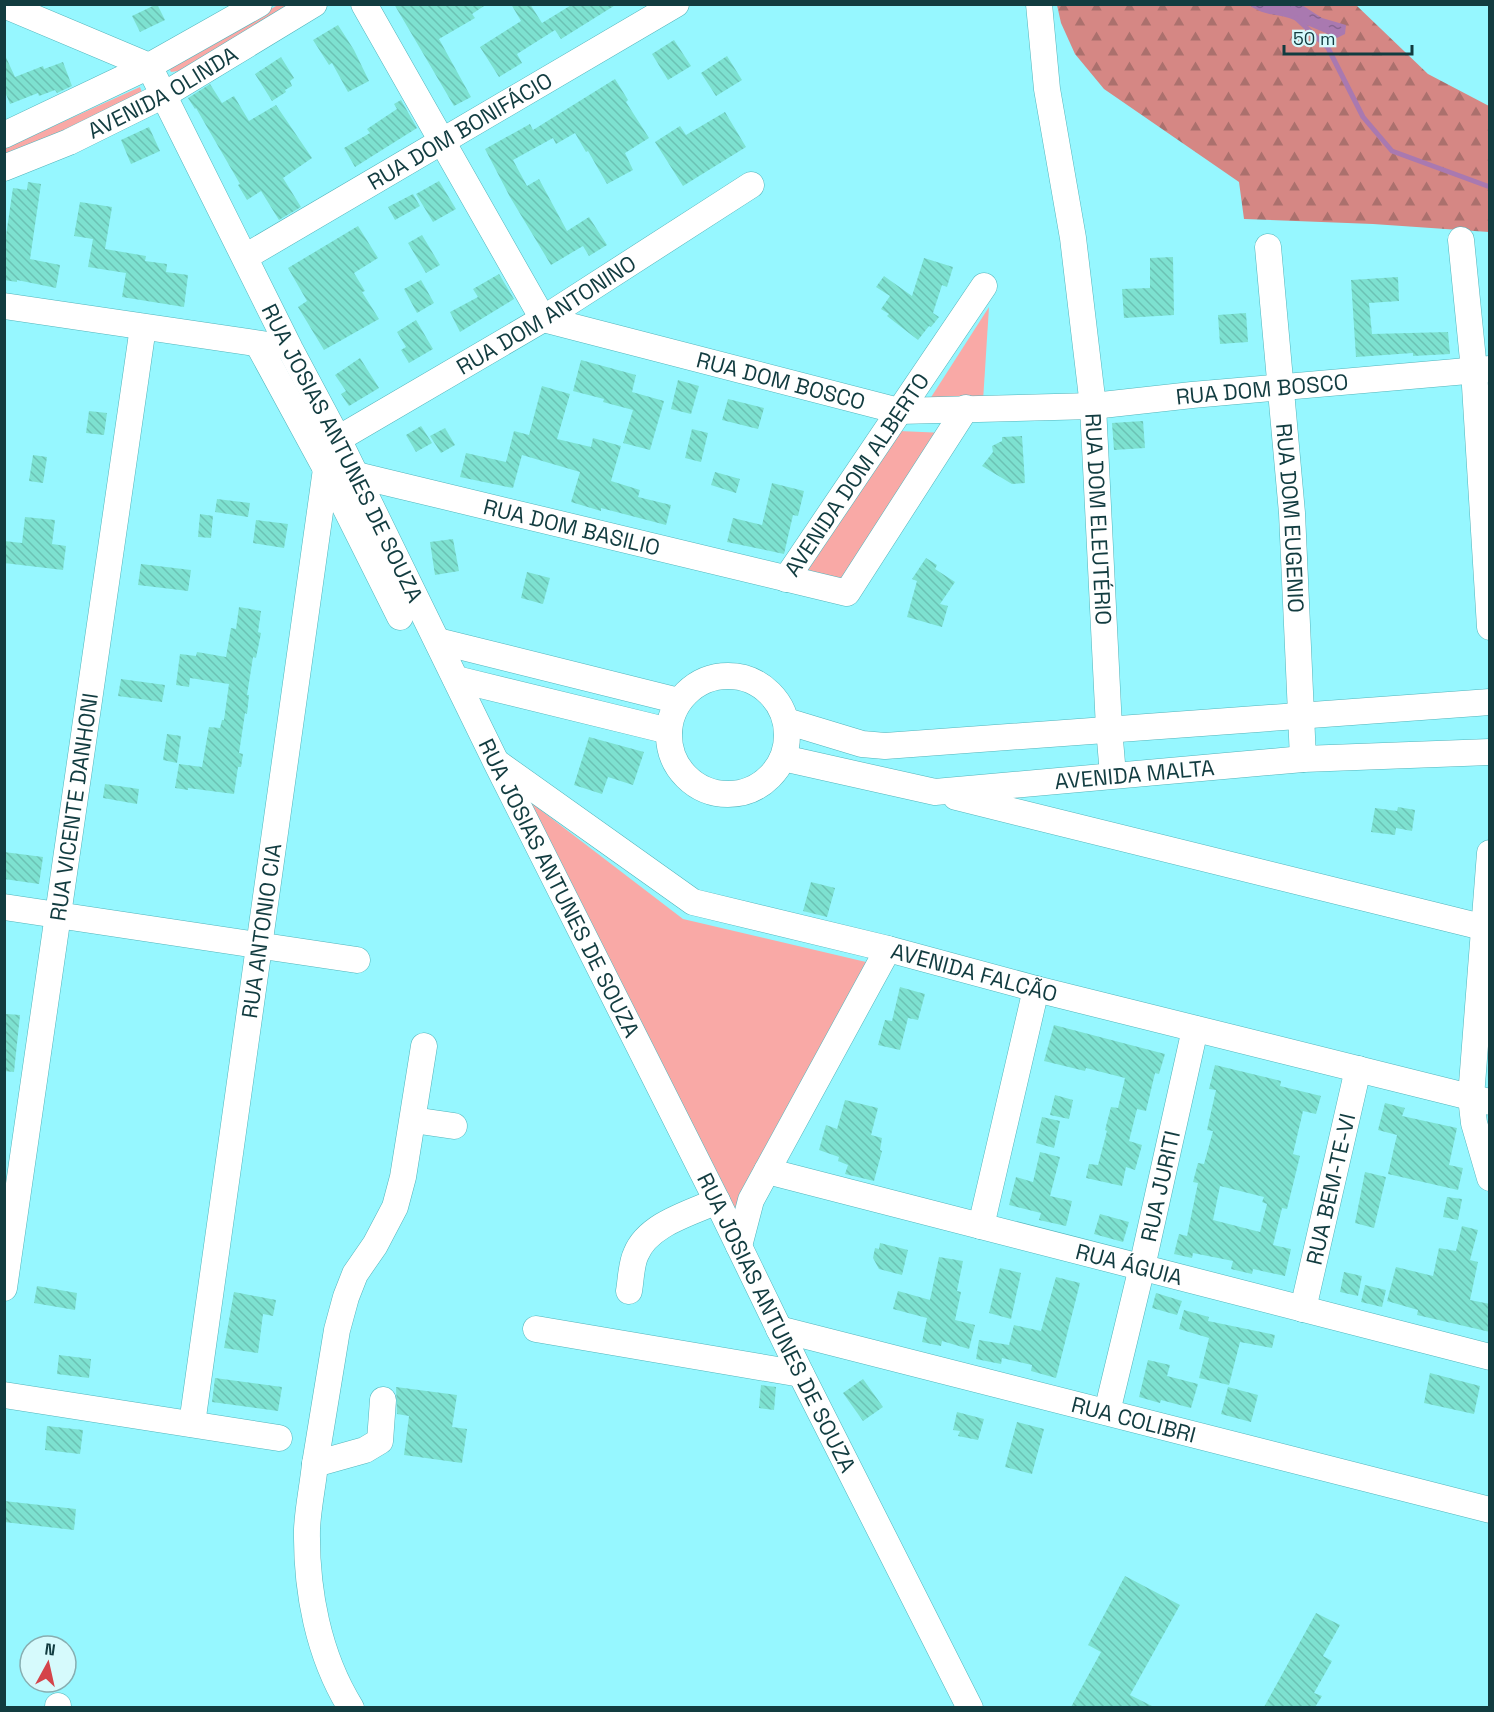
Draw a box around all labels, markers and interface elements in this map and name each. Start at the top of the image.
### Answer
scale bar [1284,18,1412,56]
text: 50 m [1293,27,1335,50]
street label: AVENIDA OLINDA [83,40,243,145]
street label: RUA DOM BONIFÁCIO [362,66,557,196]
street label: RUA DOM ANTONINO [451,249,641,381]
street label: RUA JOSIAS ANTUNES DE SOUZA [256,299,430,607]
street label: RUA DOM BOSCO [694,345,868,416]
street label: RUA DOM BOSCO [1174,367,1349,411]
street label: AVENIDA DOM ALBERTO [778,368,935,582]
street label: RUA DOM ELEUTÉRIO [1079,412,1118,626]
street label: RUA DOM EUGENIO [1270,422,1310,614]
street label: RUA DOM BASILIO [481,492,663,562]
street label: RUA VICENTE DANHONI [43,691,104,923]
street label: RUA JOSIAS ANTUNES DE SOUZA [473,734,646,1042]
street label: AVENIDA MALTA [1053,753,1216,795]
street label: RUA ANTONIO CIA [235,841,287,1020]
street label: AVENIDA FALCÃO [888,936,1060,1008]
street label: RUA BEM-TE-VI [1300,1111,1361,1268]
street label: RUA JURITI [1134,1128,1186,1244]
street label: RUA JOSIAS ANTUNES DE SOUZA [691,1168,863,1477]
street label: RUA ÁGUIA [1073,1237,1186,1291]
street label: RUA COLIBRI [1068,1390,1199,1449]
north arrow [18,1634,78,1694]
text: N [43,1638,57,1661]

